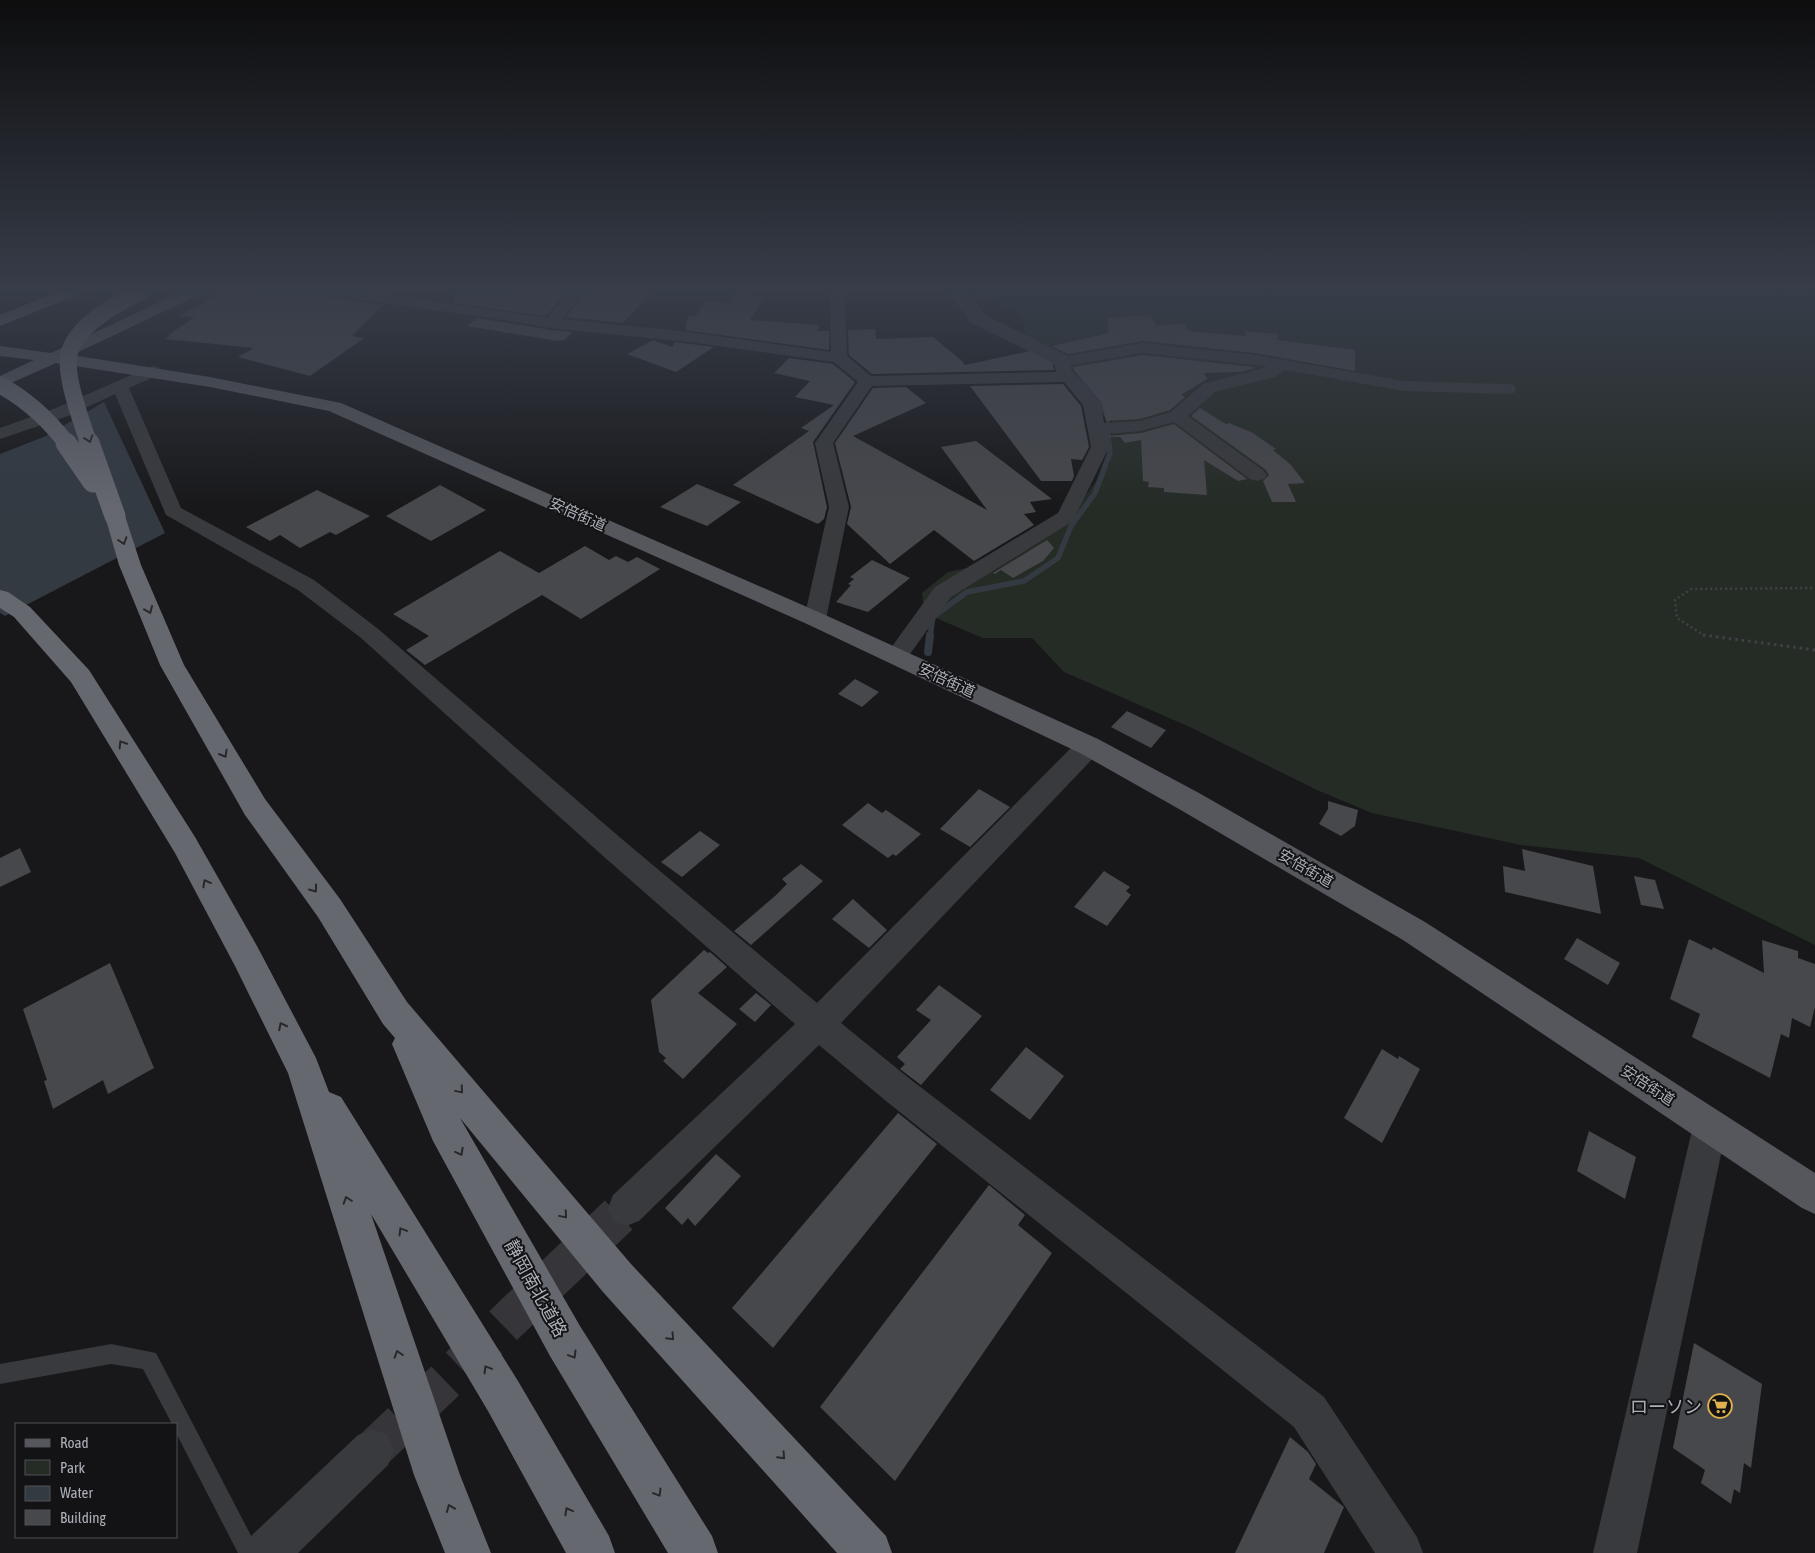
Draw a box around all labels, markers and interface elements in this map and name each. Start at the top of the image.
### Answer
one-way arrow [83,434,93,443]
street label: 安倍街道 [547,494,609,534]
one-way arrow [117,536,127,544]
one-way arrow [143,605,153,614]
street label: 安倍街道 [916,660,978,700]
one-way arrow [118,740,128,749]
one-way arrow [218,749,228,758]
street label: 安倍街道 [1276,846,1336,890]
one-way arrow [202,879,212,888]
one-way arrow [309,883,317,892]
one-way arrow [278,1022,288,1031]
street label: 安倍街道 [1618,1062,1678,1108]
one-way arrow [454,1084,462,1093]
one-way arrow [454,1146,464,1155]
one-way arrow [343,1196,353,1204]
one-way arrow [559,1209,568,1218]
one-way arrow [399,1227,409,1236]
street label: 静岡南北道路 [501,1236,571,1340]
one-way arrow [666,1331,675,1340]
one-way arrow [567,1349,577,1358]
one-way arrow [393,1350,403,1359]
one-way arrow [484,1366,494,1375]
supermarket icon: ローソン [1707,1393,1733,1419]
place label: ローソン [1630,1396,1702,1417]
legend [15,1423,178,1538]
text: Road [60,1434,89,1451]
one-way arrow [776,1451,785,1460]
text: Park [60,1459,85,1476]
text: Water [60,1484,93,1501]
one-way arrow [652,1488,662,1497]
one-way arrow [446,1504,457,1513]
one-way arrow [564,1507,574,1516]
text: Building [60,1509,106,1526]

